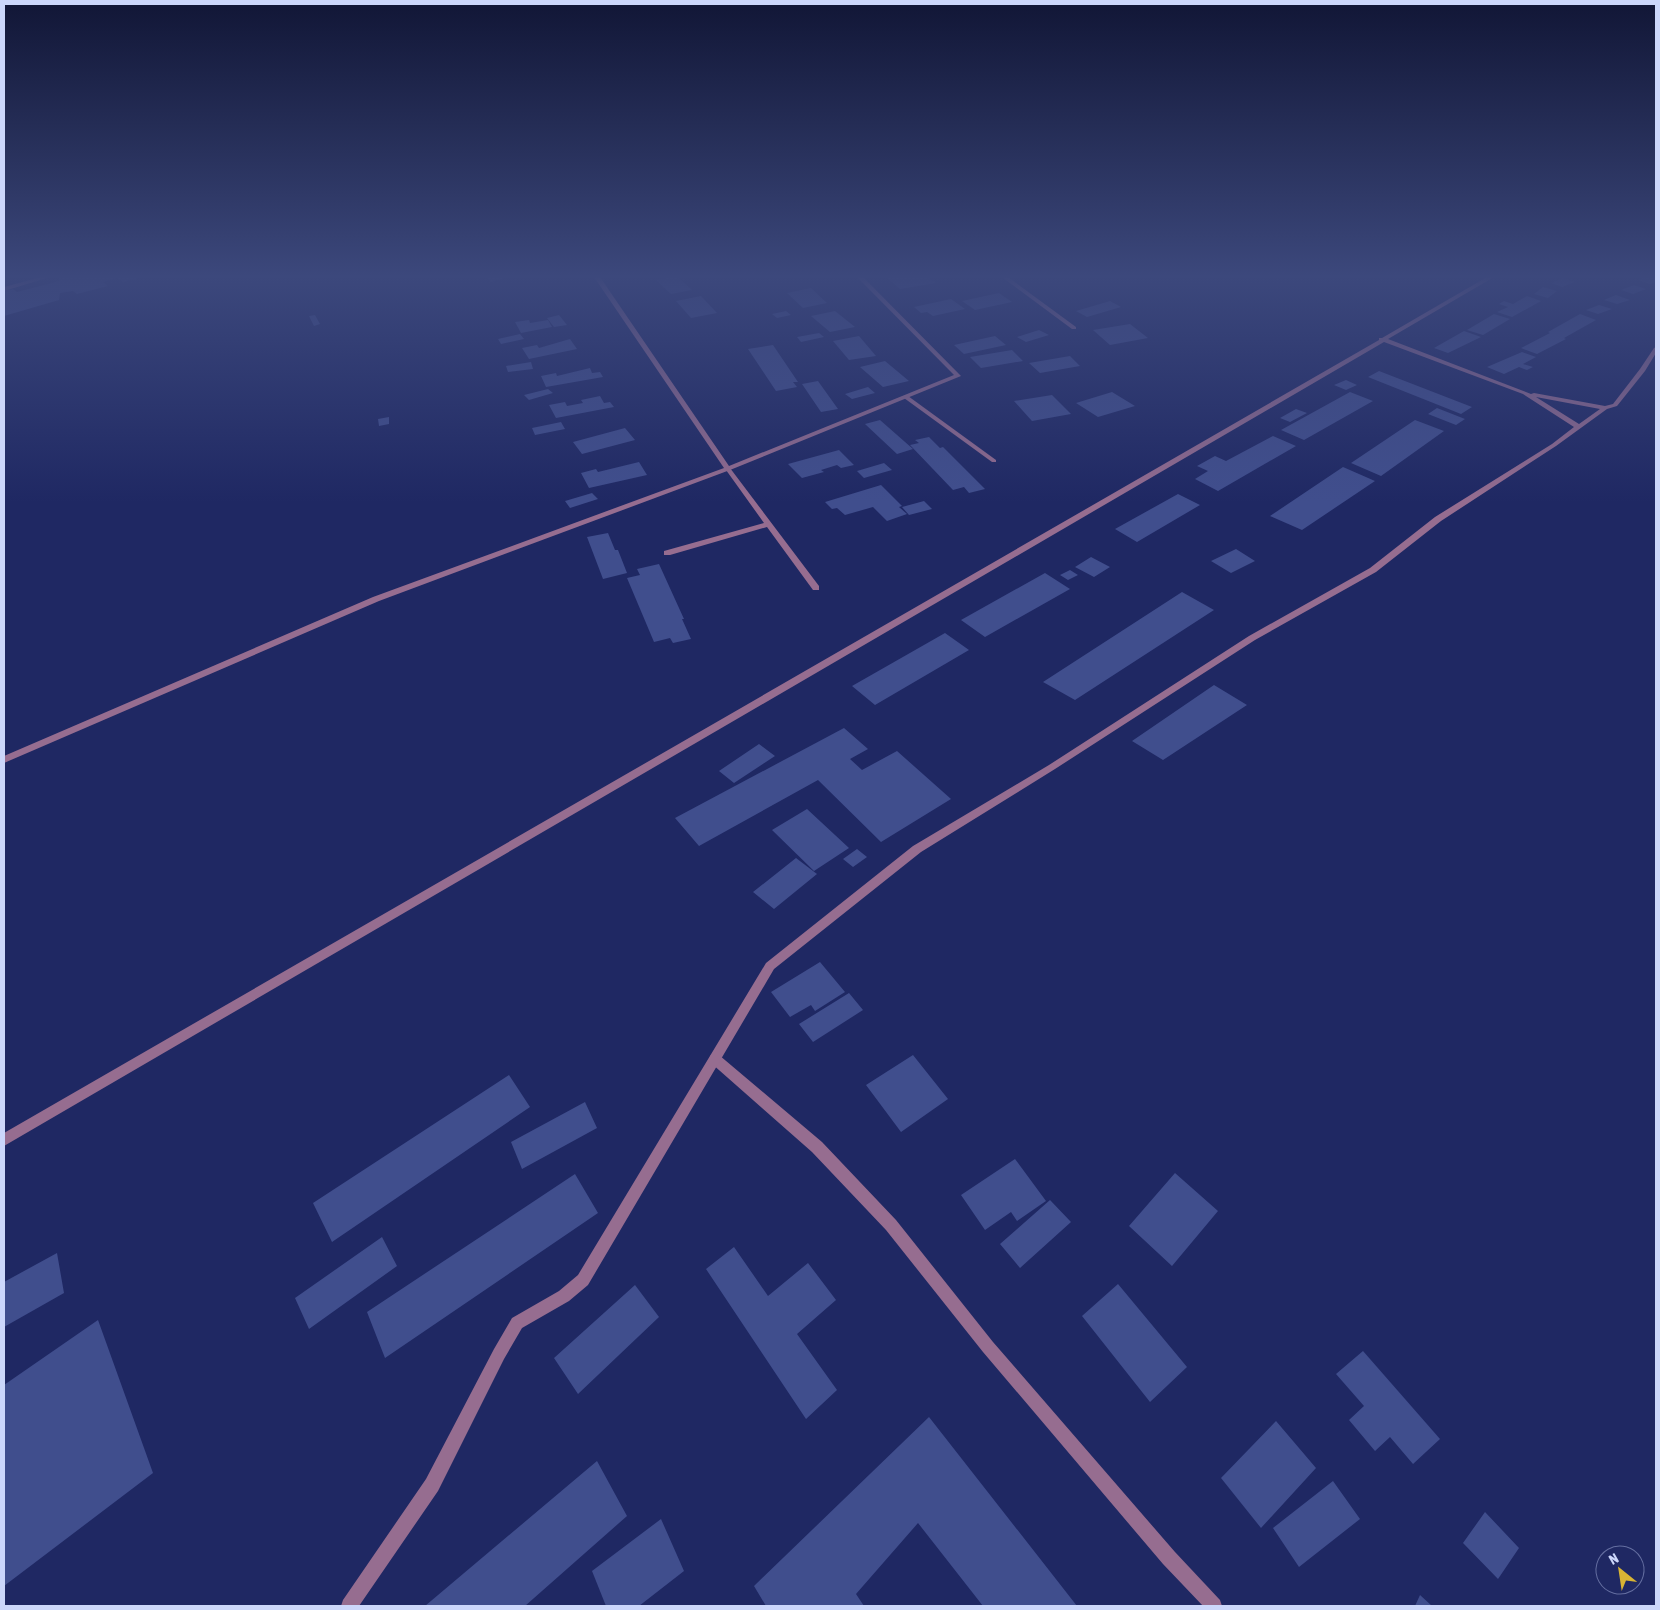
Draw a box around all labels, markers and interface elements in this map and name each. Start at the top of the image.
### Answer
north arrow [1595,1545,1645,1595]
text: N [1606,1550,1621,1568]

